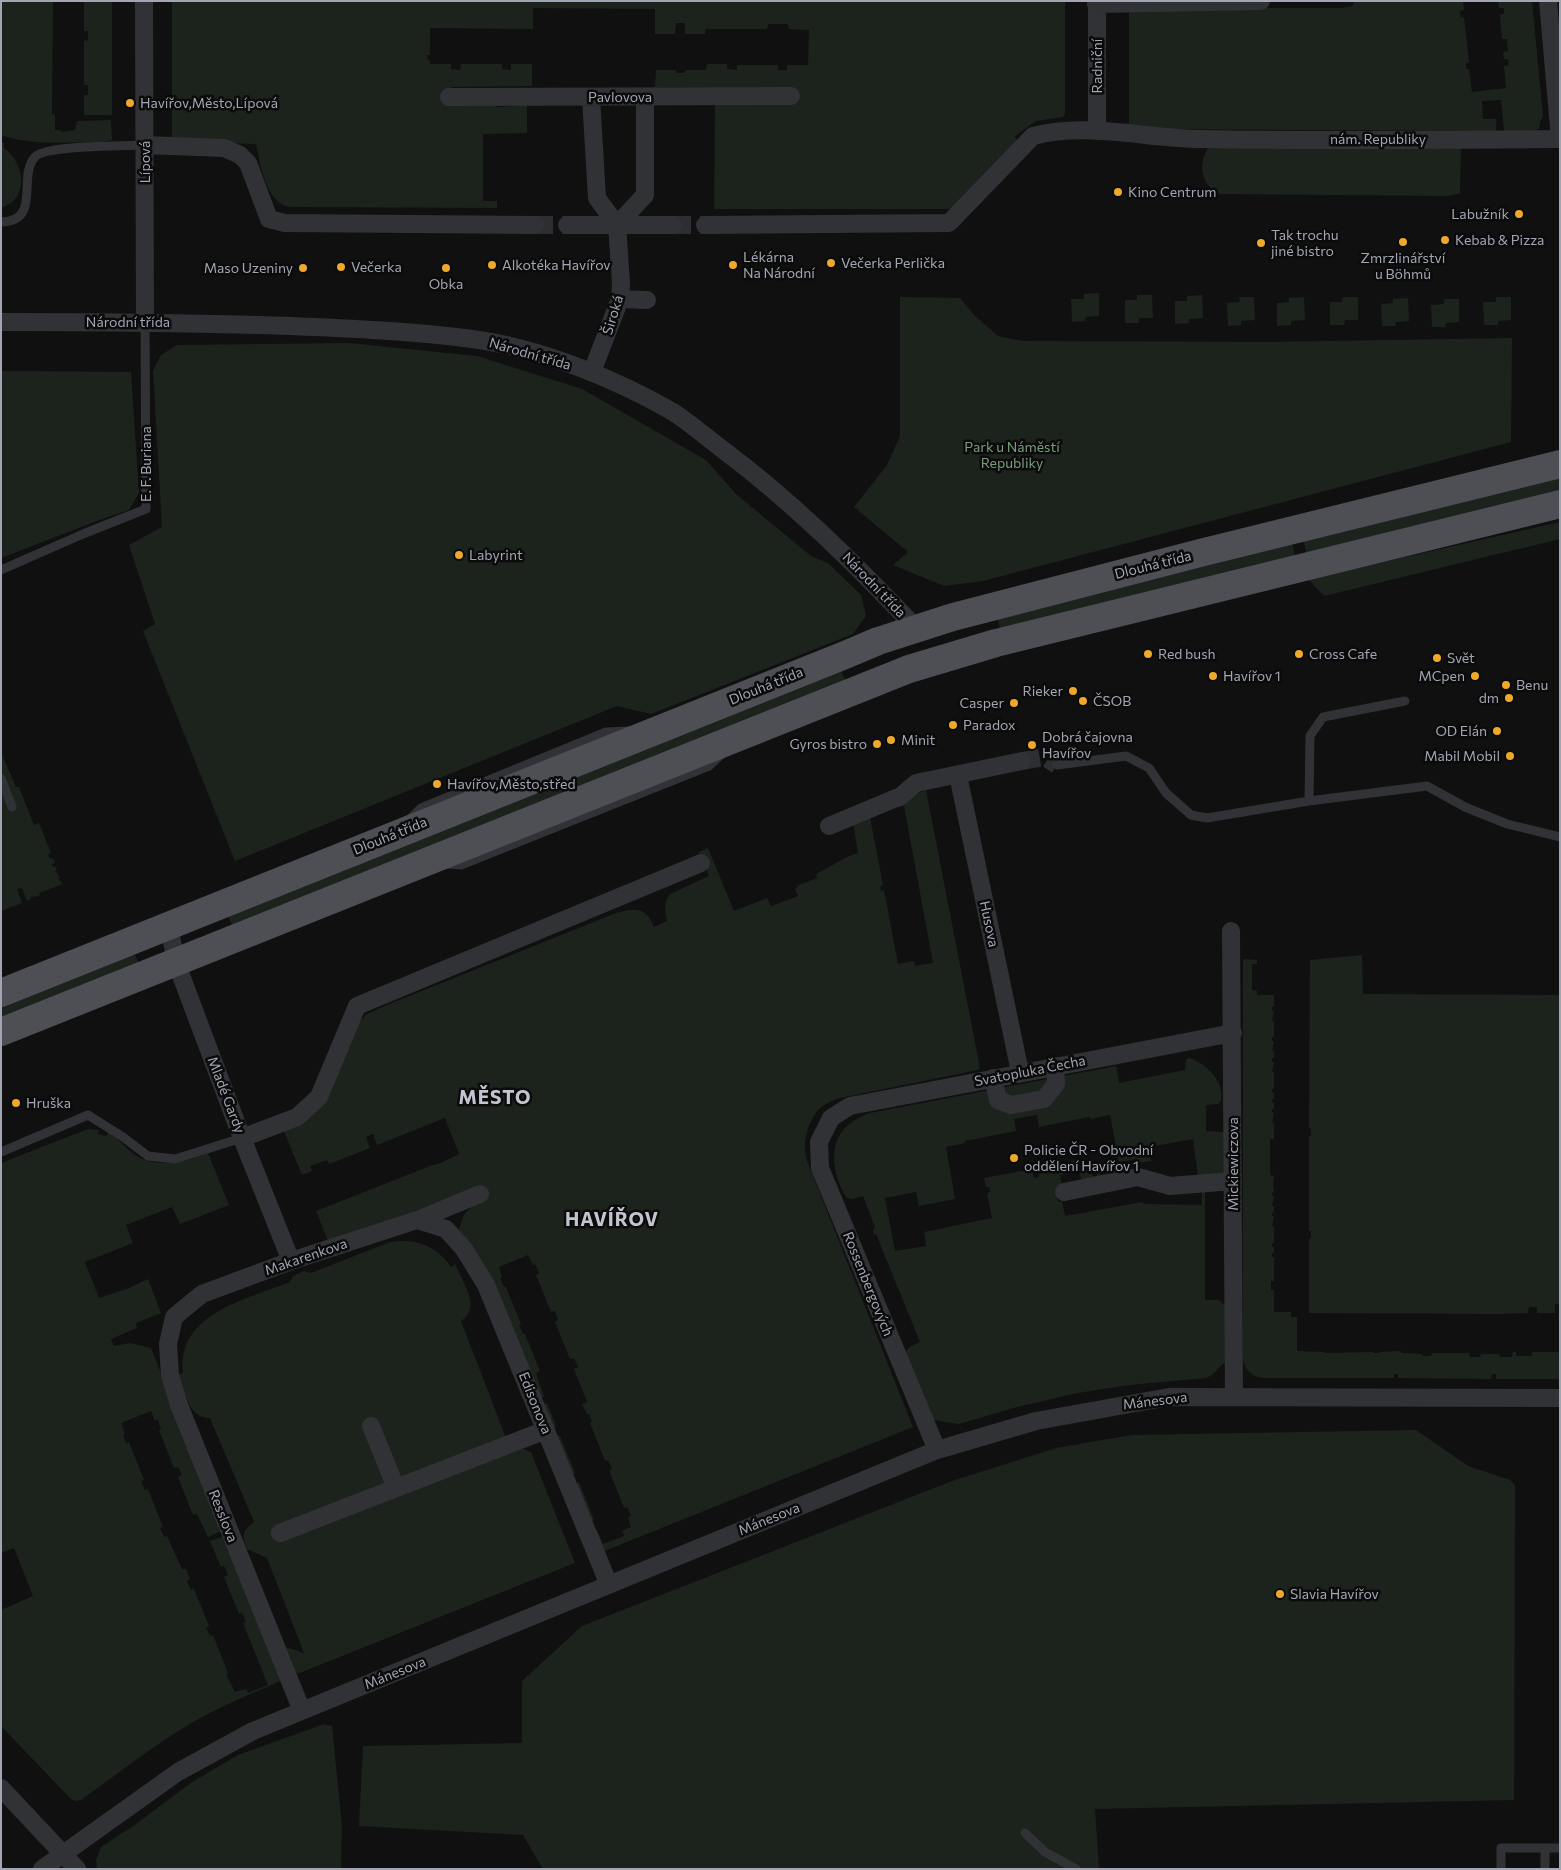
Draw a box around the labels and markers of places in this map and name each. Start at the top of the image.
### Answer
place label: Havířov,Město,Lípová [140,95,278,111]
marker: Havířov,Město,Lípová [124,97,136,109]
place label: Kino Centrum [1128,184,1216,200]
marker: Kino Centrum [1112,186,1124,198]
place label: Labužník [1451,206,1509,222]
marker: Labužník [1513,208,1525,220]
place label: Tak trochu jiné bistro [1271,227,1339,260]
place label: Kebab & Pizza [1455,232,1544,248]
marker: Kebab & Pizza [1439,234,1451,246]
marker: Zmrzlinářství u Böhmů [1397,236,1409,248]
marker: Tak trochu jiné bistro [1255,237,1267,249]
place label: Lékárna Na Národní [743,249,815,282]
place label: Zmrzlinářství u Böhmů [1361,250,1445,282]
place label: Večerka Perlička [841,255,945,271]
place label: Alkotéka Havířov [502,257,610,273]
marker: Večerka Perlička [825,257,837,269]
place label: Večerka [351,259,402,275]
marker: Alkotéka Havířov [486,259,498,271]
marker: Lékárna Na Národní [727,259,739,271]
place label: Maso Uzeniny [204,260,293,276]
marker: Večerka [335,261,347,273]
marker: Maso Uzeniny [297,262,309,274]
marker: Obka [440,262,452,274]
place label: Obka [429,276,463,292]
place label: Labyrint [469,547,523,563]
marker: Labyrint [453,549,465,561]
place label: Red bush [1158,646,1216,662]
place label: Cross Cafe [1309,646,1377,662]
marker: Red bush [1142,648,1154,660]
marker: Cross Cafe [1293,648,1305,660]
place label: Svět [1447,650,1475,666]
marker: Svět [1431,652,1443,664]
place label: Havířov 1 [1223,668,1281,684]
place label: MCpen [1419,668,1465,684]
marker: Havířov 1 [1207,670,1219,682]
marker: MCpen [1469,670,1481,682]
place label: Benu [1516,677,1548,693]
marker: Benu [1500,679,1512,691]
place label: Rieker [1022,683,1063,699]
marker: Rieker [1067,685,1079,697]
place label: dm [1479,690,1499,706]
marker: dm [1503,692,1515,704]
place label: ČSOB [1093,693,1131,709]
place label: Casper [959,695,1004,711]
marker: ČSOB [1077,695,1089,707]
marker: Casper [1008,697,1020,709]
place label: Paradox [963,717,1015,733]
marker: Paradox [947,719,959,731]
place label: OD Elán [1435,723,1487,739]
marker: OD Elán [1491,725,1503,737]
place label: Dobrá čajovna Havířov [1042,729,1133,762]
place label: Minit [901,732,935,748]
marker: Minit [885,734,897,746]
place label: Gyros bistro [790,736,867,752]
marker: Gyros bistro [871,738,883,750]
marker: Dobrá čajovna Havířov [1026,739,1038,751]
place label: Mabil Mobil [1424,748,1500,764]
marker: Mabil Mobil [1504,750,1516,762]
place label: Havířov,Město,střed [447,776,575,792]
marker: Havířov,Město,střed [431,778,443,790]
place label: Hruška [26,1095,71,1111]
marker: Hruška [10,1097,22,1109]
place label: Policie ČR - Obvodní oddělení Havířov 1 [1024,1142,1153,1174]
marker: Policie ČR - Obvodní oddělení Havířov 1 [1008,1152,1020,1164]
place label: Slavia Havířov [1290,1586,1379,1602]
marker: Slavia Havířov [1274,1588,1286,1600]

